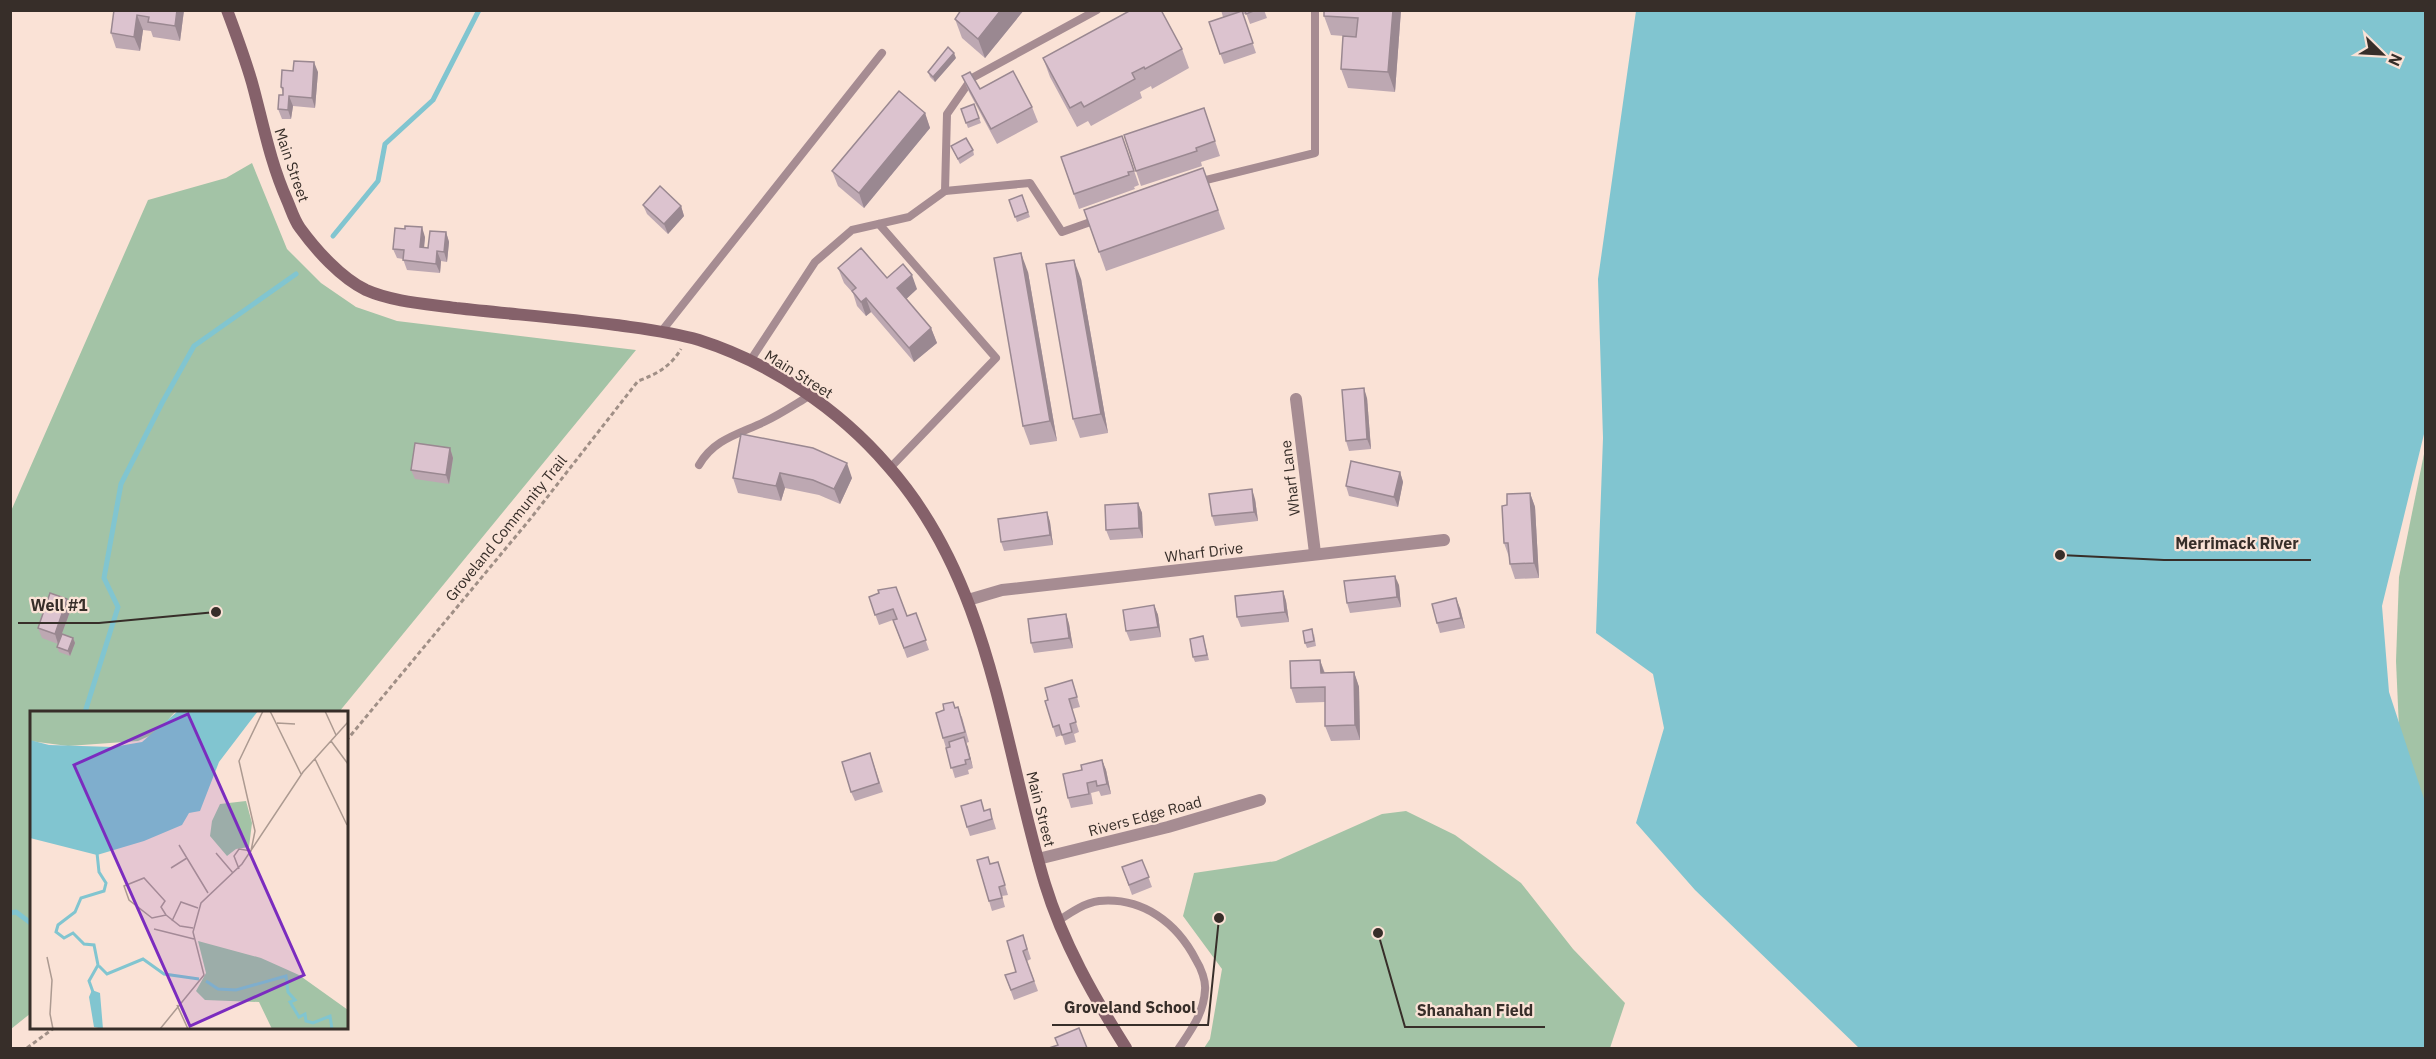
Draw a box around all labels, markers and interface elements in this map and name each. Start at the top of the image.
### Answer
north arrow [2352,24,2412,84]
text: N [2384,51,2407,69]
street label: Main Street [270,125,314,205]
street label: Main Street [761,346,837,402]
street label: Wharf Lane [1276,439,1304,517]
street label: Groveland Community Trail [441,451,571,605]
callout: Merrimack River [2164,526,2311,560]
text: Merrimack River [2175,533,2299,553]
street label: Wharf Drive [1164,538,1244,566]
callout: Well #1 [18,589,99,623]
text: Well #1 [30,595,88,615]
inset map [30,711,348,1029]
street label: Main Street [1022,769,1060,849]
street label: Rivers Edge Road [1086,792,1204,840]
callout: Groveland School [1052,991,1208,1025]
callout: Shanahan Field [1405,993,1545,1027]
text: Groveland School [1064,997,1196,1017]
text: Shanahan Field [1417,1000,1533,1020]

